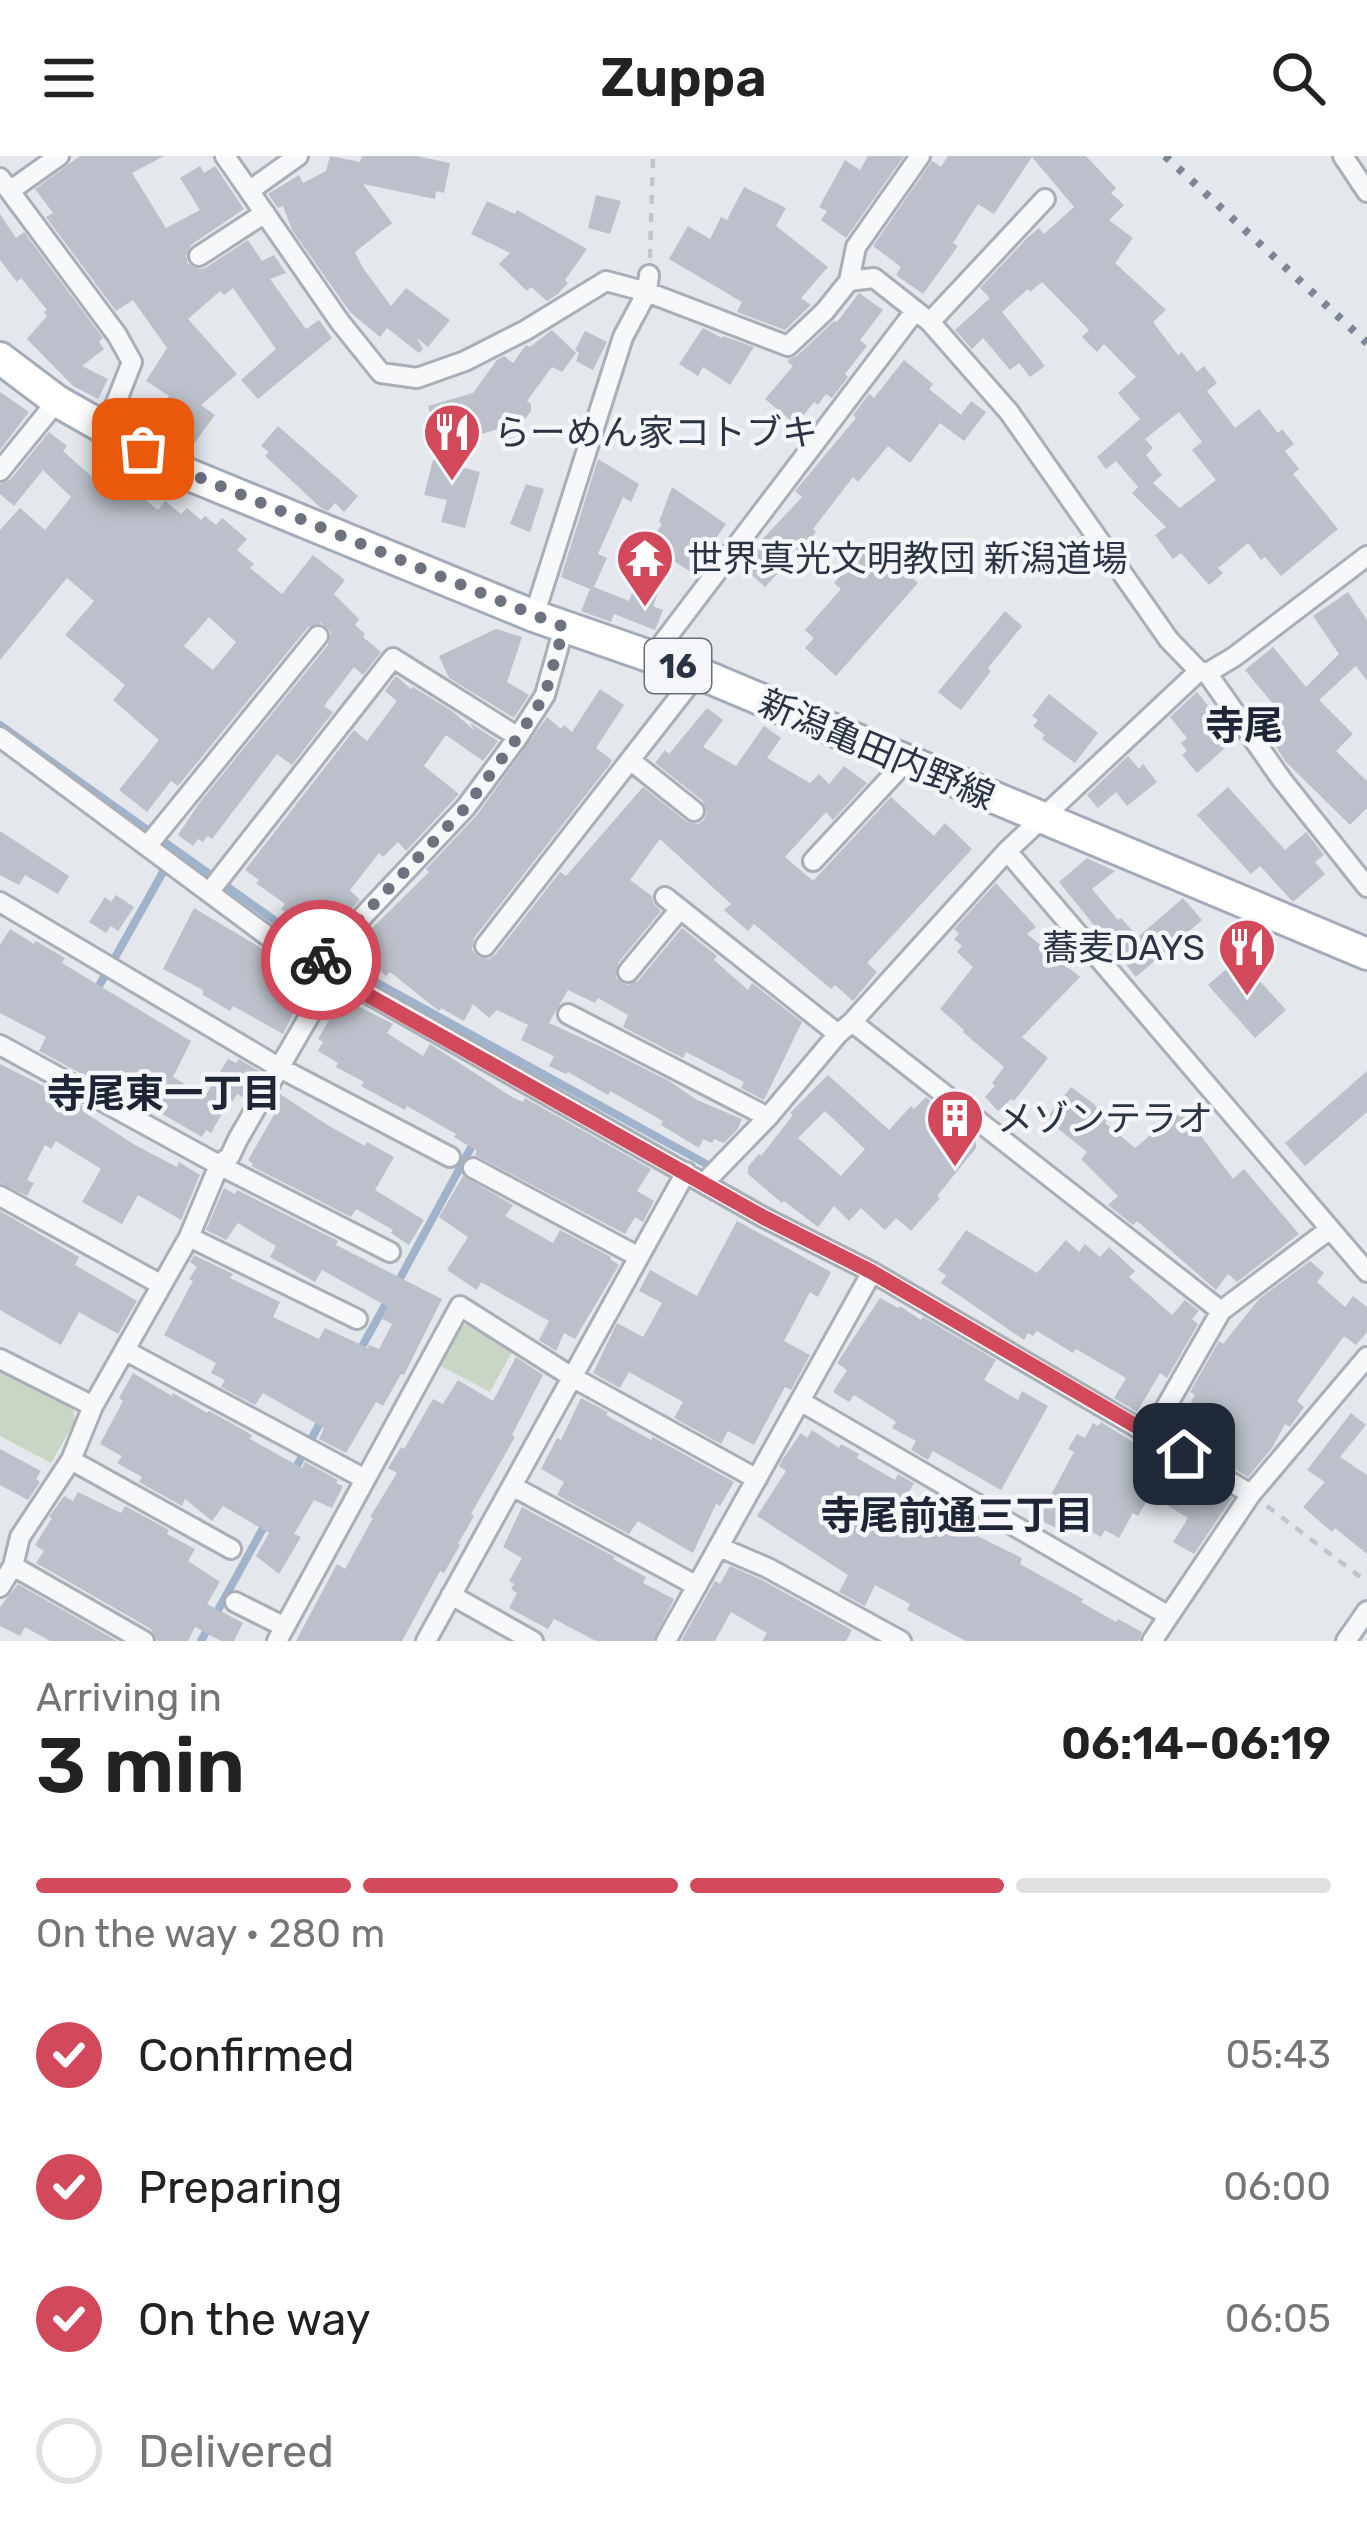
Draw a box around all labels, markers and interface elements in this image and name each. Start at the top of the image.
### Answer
icon: menu [36,45,102,111]
icon: search [1265,45,1331,111]
text: Zuppa [600,46,767,110]
pin [92,398,194,500]
restaurant icon: らーめん家コトブキ [421,401,483,483]
place label: らーめん家コトブキ [494,411,818,454]
icon: bag [110,416,176,482]
temple icon: 世界真光文明教団 新潟道場 [614,527,676,609]
place label: 世界真光文明教団 新潟道場 [687,537,1128,580]
road number: 16 [645,639,711,693]
street label: 新潟亀田内野線 [752,680,1001,818]
district label: 寺尾 [1205,703,1283,749]
courier [261,900,381,1020]
restaurant icon: 蕎麦DAYS [1216,916,1278,998]
place label: 蕎麦DAYS [1042,926,1205,969]
icon: bike [288,927,354,993]
district label: 寺尾東一丁目 [47,1071,281,1117]
building icon: メゾンテラオ [924,1087,986,1169]
place label: メゾンテラオ [997,1097,1213,1140]
pin [1133,1403,1235,1505]
icon: home [1151,1421,1217,1487]
district label: 寺尾前通三丁目 [820,1493,1094,1539]
text: Arriving in [36,1675,222,1721]
text: 06:14–06:19 [1061,1717,1331,1770]
text: 3 min [36,1719,245,1812]
text: On the way · 280 m [36,1911,385,1957]
icon: check [36,2022,102,2088]
text: Confirmed [138,2029,355,2082]
text: 05:43 [1225,2032,1331,2078]
icon: check [36,2154,102,2220]
text: Preparing [138,2161,343,2214]
text: 06:00 [1223,2164,1331,2210]
icon: check [36,2286,102,2352]
text: On the way [138,2293,371,2346]
text: 06:05 [1225,2296,1331,2342]
text: Delivered [138,2425,334,2478]

